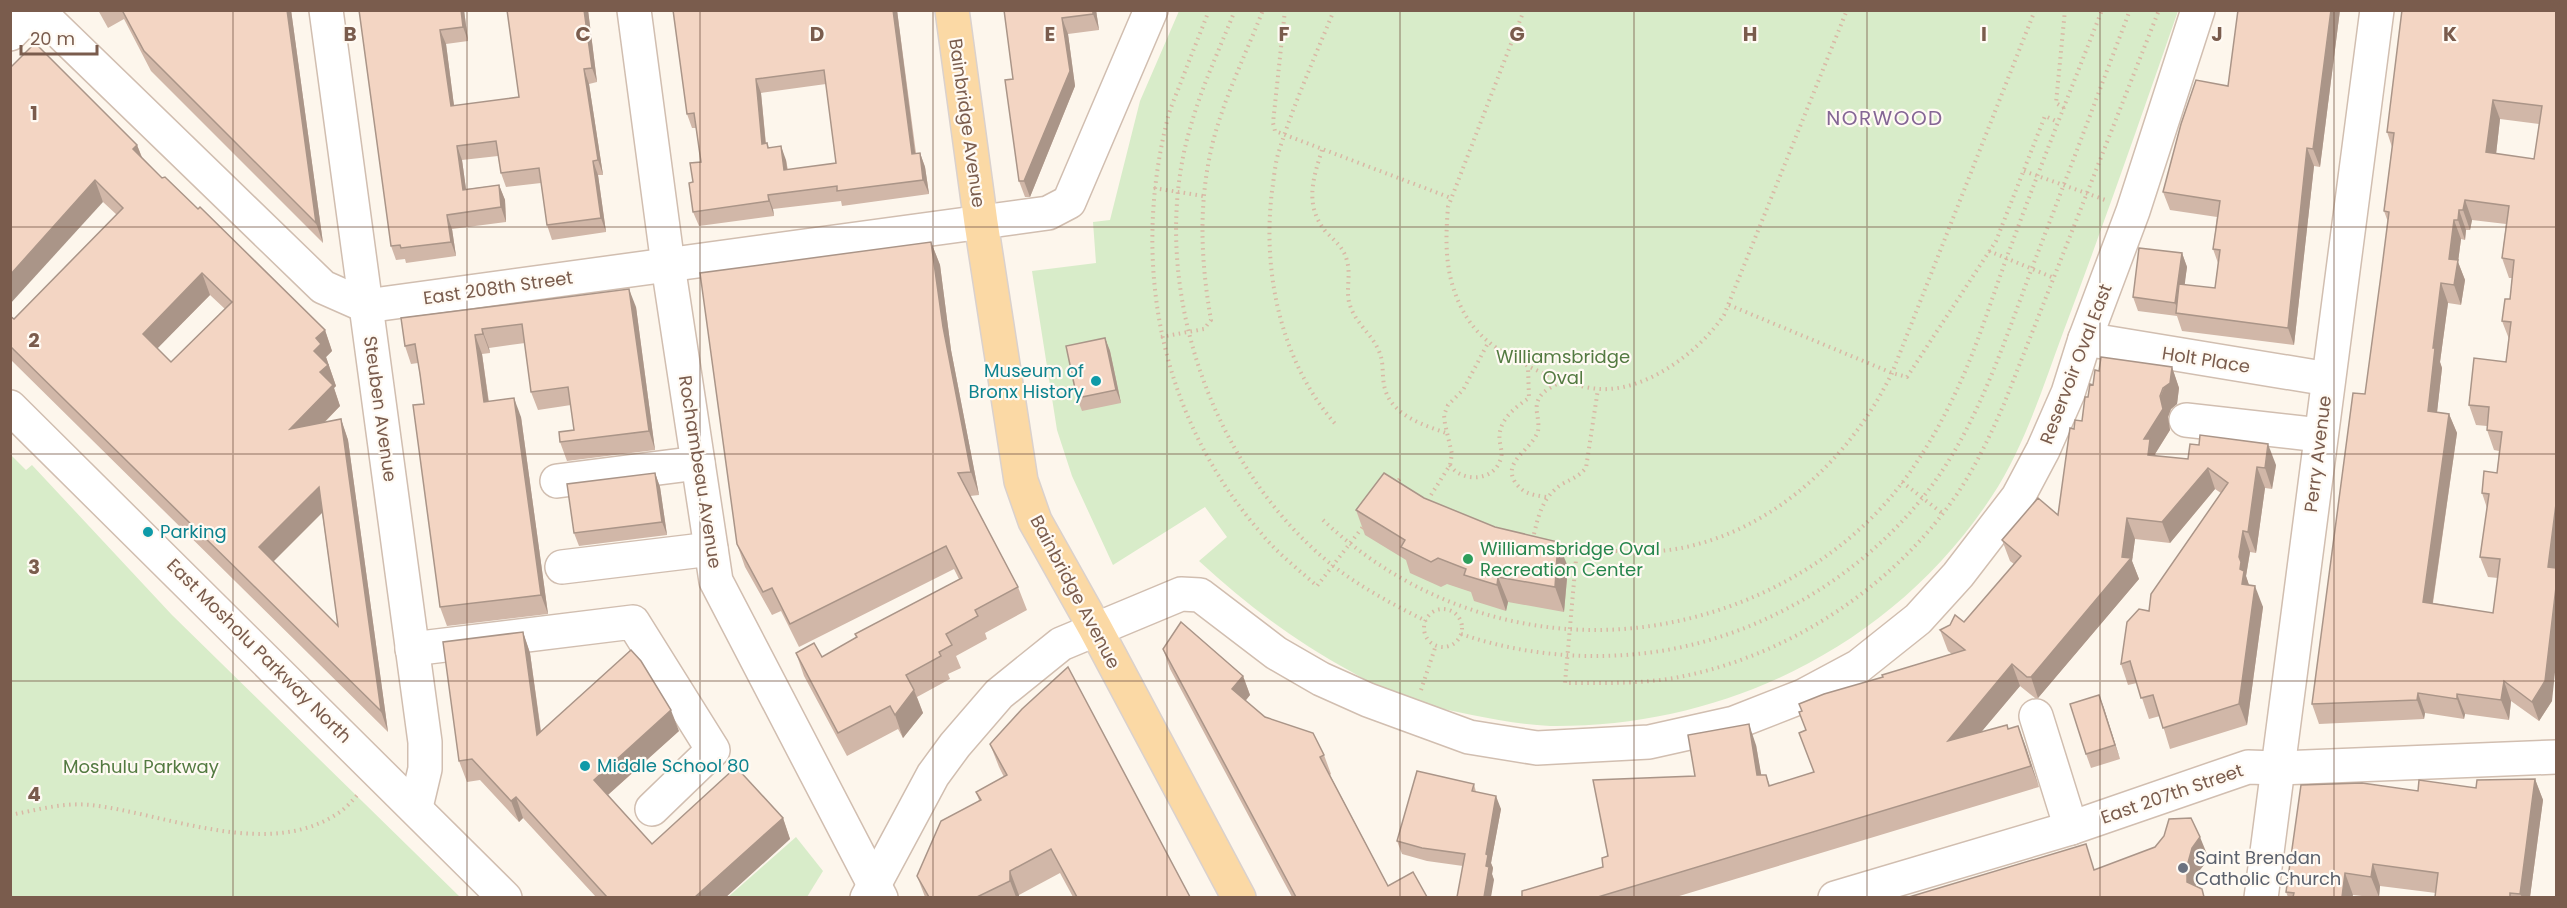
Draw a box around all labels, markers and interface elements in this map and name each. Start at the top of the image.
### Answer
scale bar [21,18,98,56]
text: B [343,20,357,48]
text: C [575,20,591,48]
text: D [810,20,824,48]
text: E [1045,20,1055,48]
text: F [1279,20,1290,48]
text: G [1509,20,1525,48]
text: H [1743,20,1757,48]
text: I [1981,20,1987,48]
text: J [2211,20,2223,48]
text: K [2443,20,2457,48]
text: 20 m [30,26,75,51]
street label: Bainbridge Avenue [943,37,992,209]
text: 1 [30,99,38,127]
district label: NORWOOD [1826,104,1944,132]
street label: East 208th Street [422,265,574,310]
street label: Reservoir Oval East [2033,280,2118,448]
text: 2 [28,326,40,354]
street label: Steuben Avenue [358,334,403,483]
street label: Holt Place [2160,340,2252,379]
park label: Williamsbridge Oval [1496,344,1630,390]
place label: Museum of Bronx History [969,358,1084,404]
street label: Rochambeau Avenue [673,374,728,570]
marker: Museum of Bronx History [1089,374,1103,388]
street label: Perry Avenue [2298,394,2337,514]
street label: Bainbridge Avenue [1024,511,1126,673]
place label: Parking [160,519,227,544]
marker: Parking [141,525,155,539]
place label: Williamsbridge Oval Recreation Center [1480,536,1660,582]
marker: Williamsbridge Oval Recreation Center [1461,552,1475,566]
text: 3 [28,553,40,581]
street label: East Mosholu Parkway North [162,553,357,748]
place label: Middle School 80 [597,753,750,778]
park label: Moshulu Parkway [63,754,219,779]
street label: East 207th Street [2097,757,2246,830]
marker: Middle School 80 [578,759,592,773]
text: 4 [27,780,41,808]
place label: Saint Brendan Catholic Church [2195,845,2341,891]
marker: Saint Brendan Catholic Church [2176,861,2190,875]

